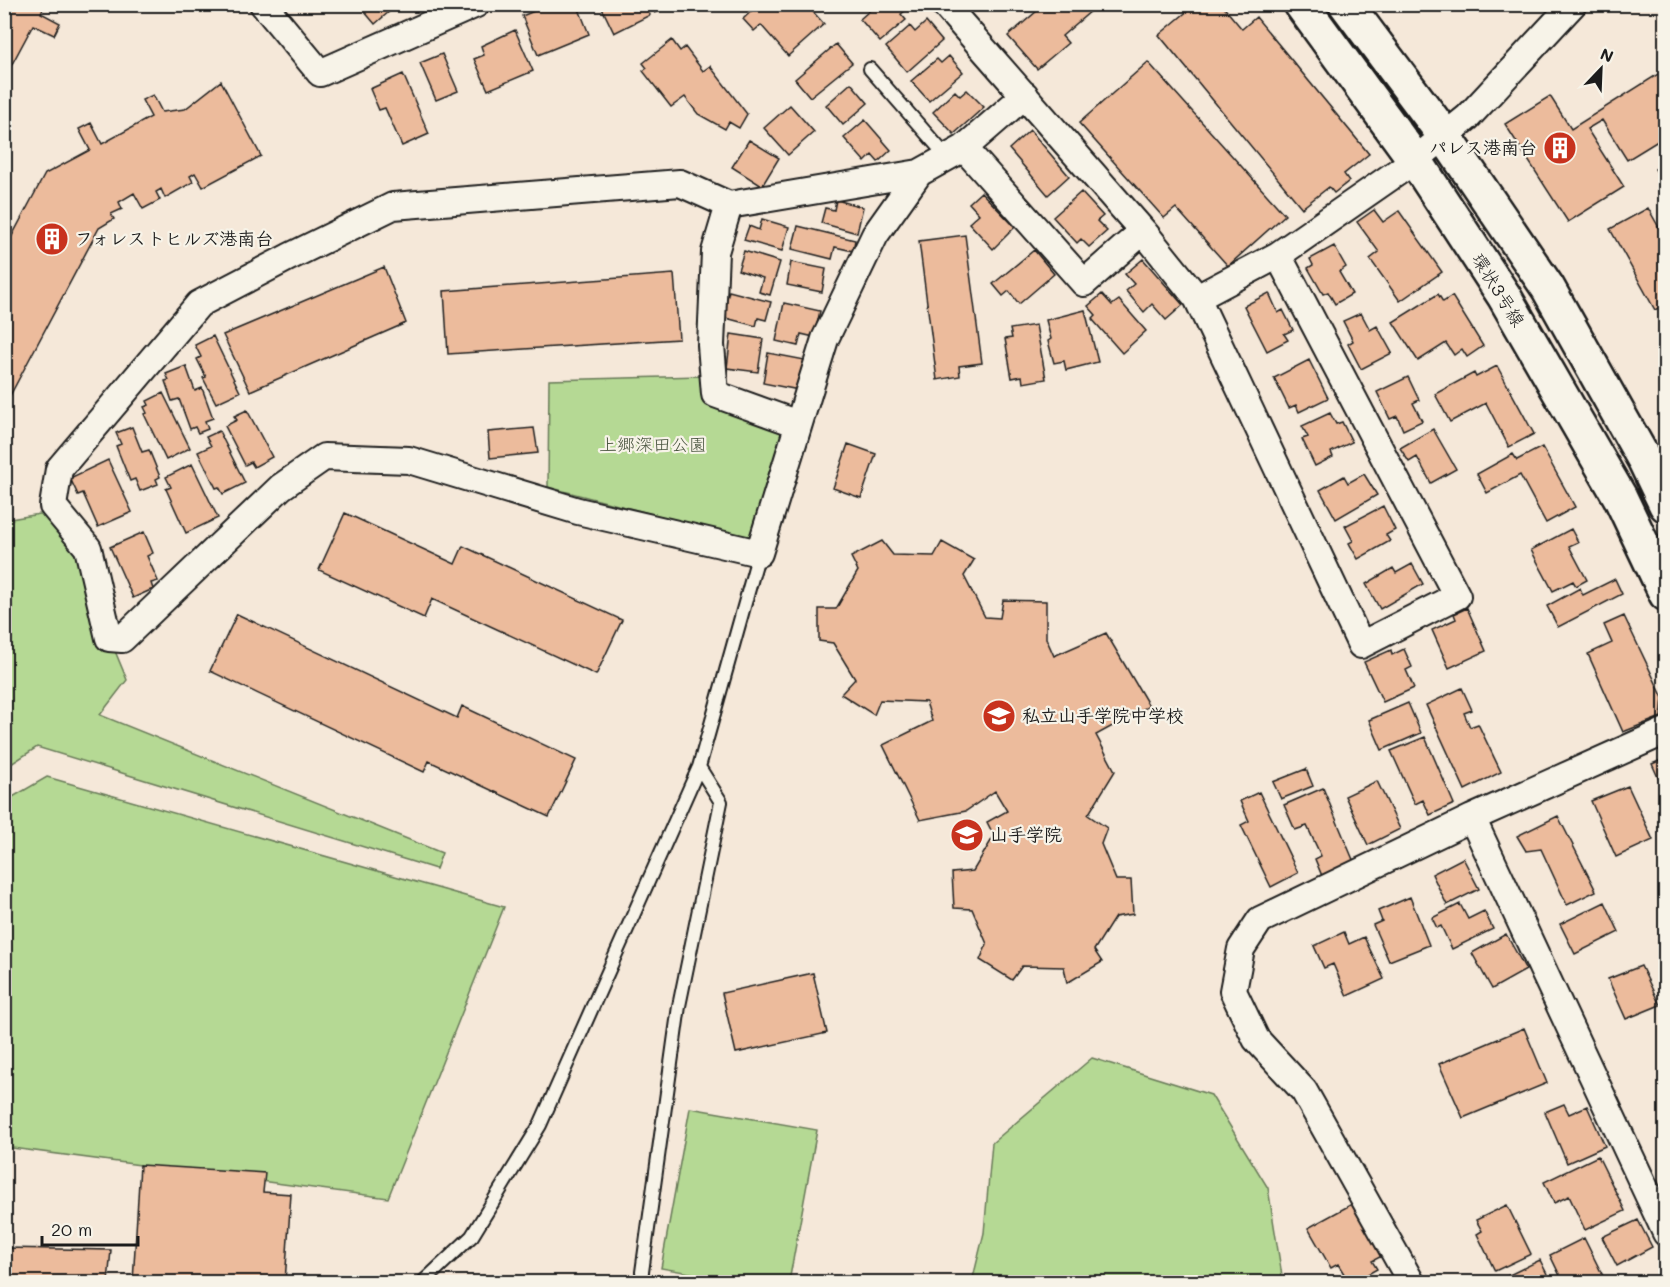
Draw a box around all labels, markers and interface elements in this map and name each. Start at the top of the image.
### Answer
north arrow [1571,39,1631,99]
text: N [1597,43,1617,67]
building icon: パレス港南台 [1542,130,1578,166]
place label: パレス港南台 [1429,135,1537,159]
building icon: フォレストヒルズ港南台 [34,221,70,257]
place label: フォレストヒルズ港南台 [75,226,273,250]
street label: 環状3号線 [1467,248,1531,331]
park label: 上郷深田公園 [599,432,707,456]
school or university icon: 私立山手学院中学校 [981,698,1017,734]
place label: 私立山手学院中学校 [1022,703,1184,727]
school or university icon: 山手学院 [949,817,985,853]
place label: 山手学院 [990,822,1062,846]
scale bar [42,1209,138,1247]
text: 20 m [51,1217,92,1241]

